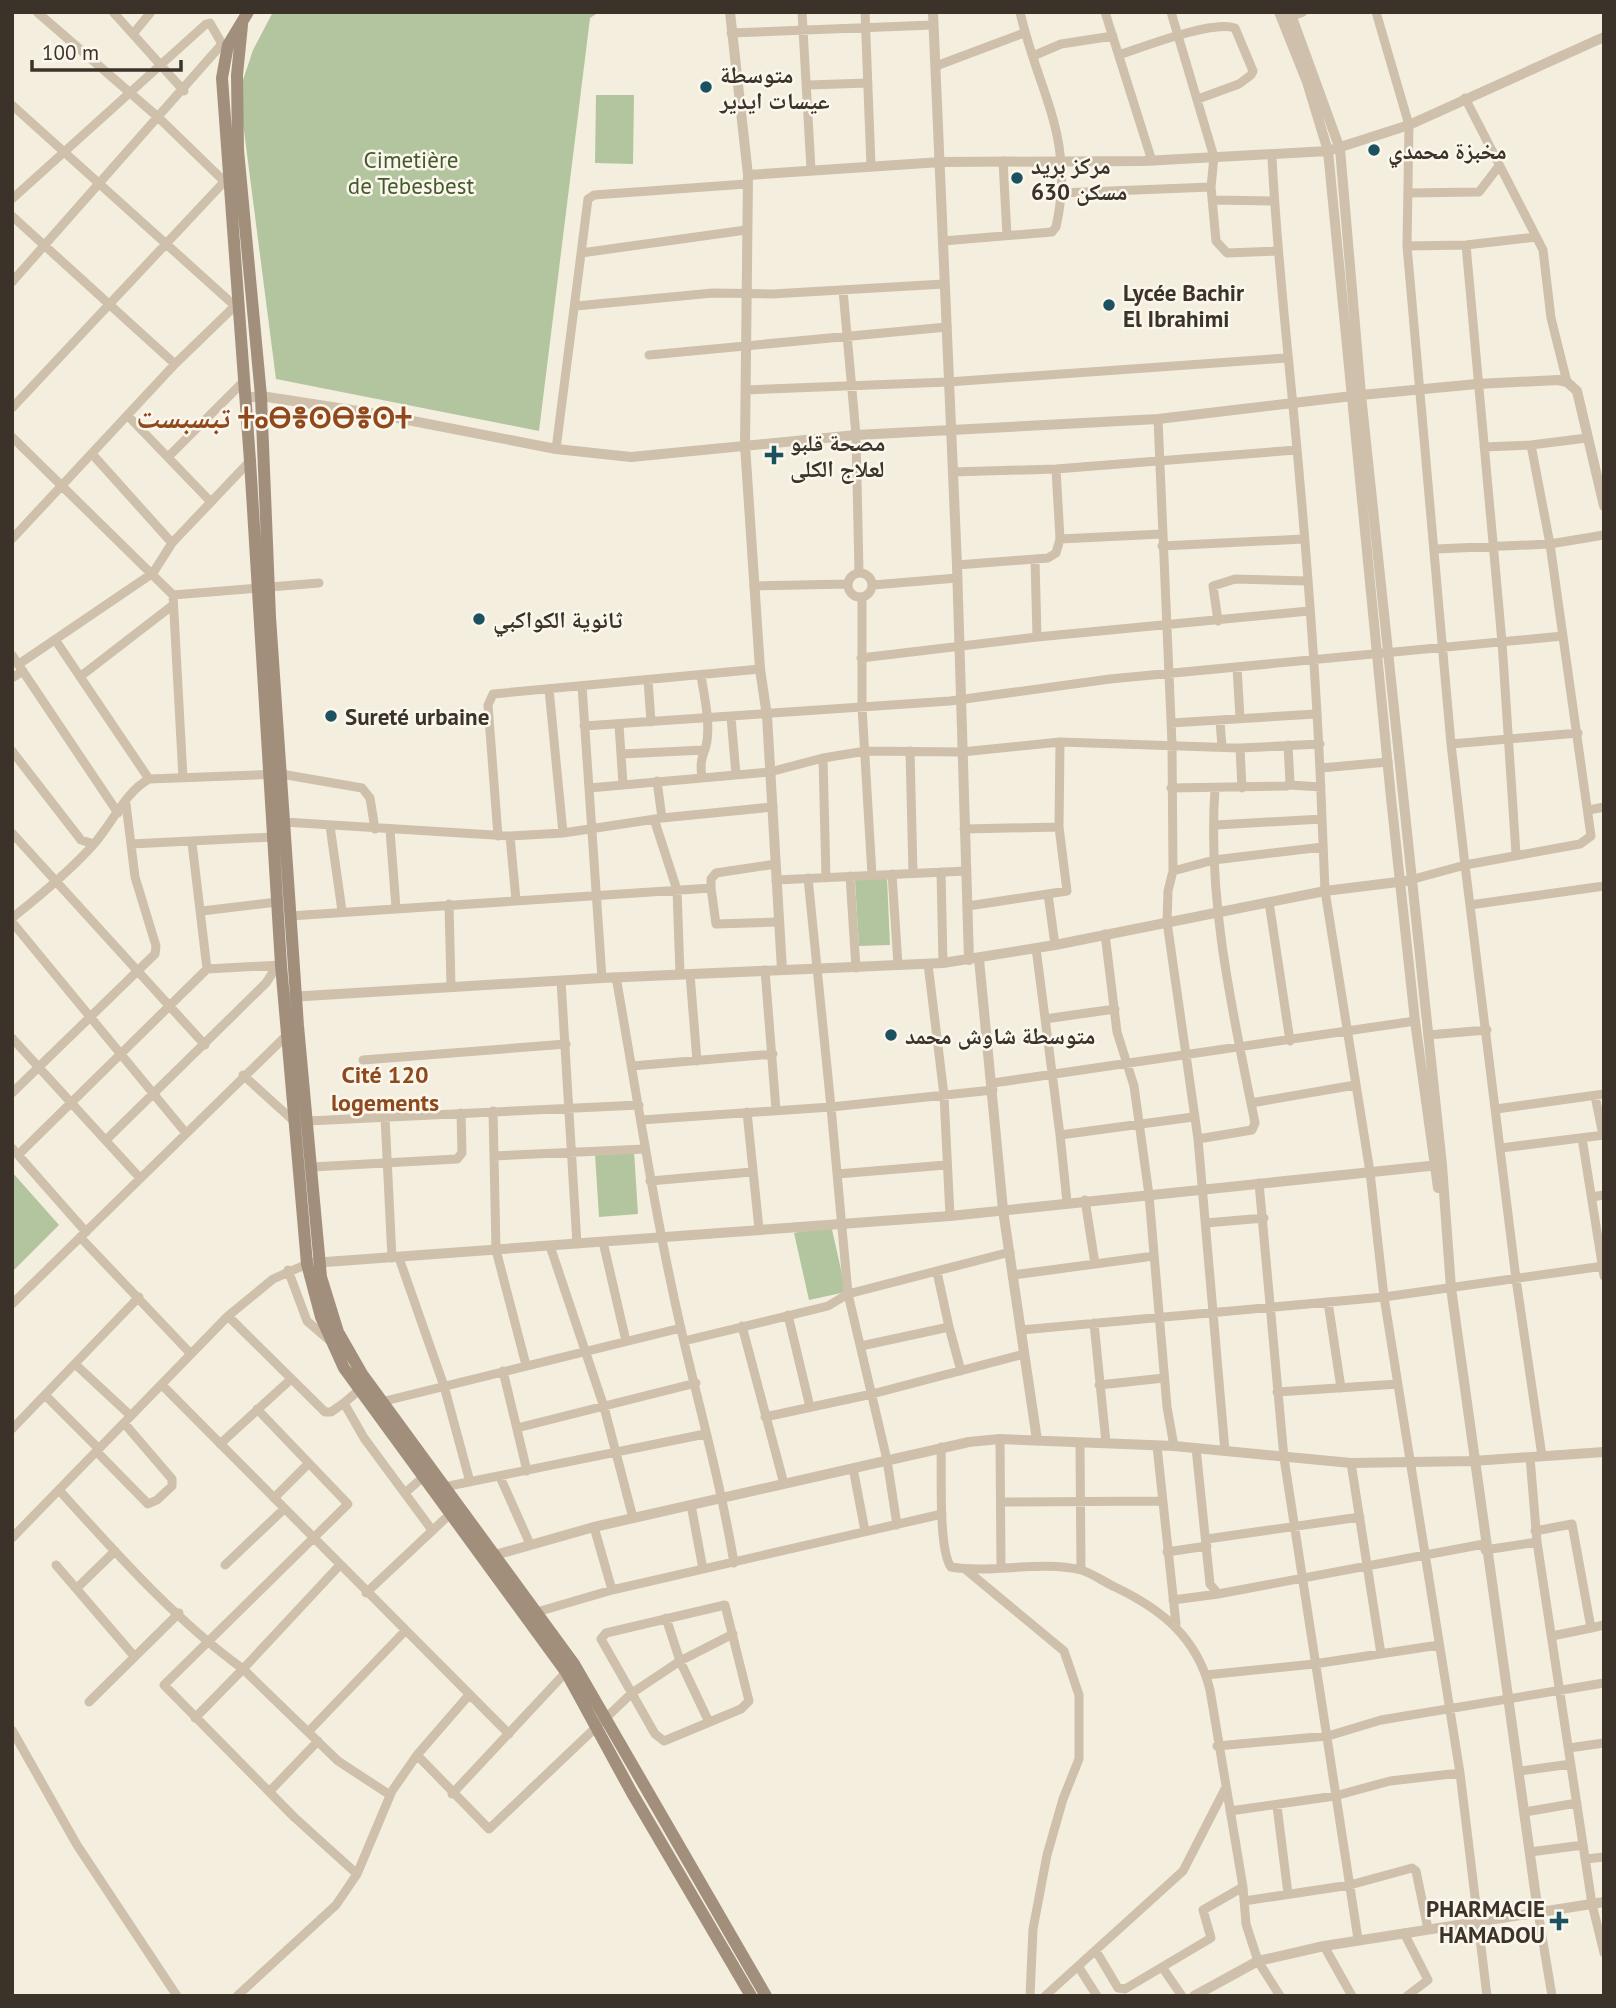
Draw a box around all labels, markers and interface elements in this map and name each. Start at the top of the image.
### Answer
scale bar [32,28,180,72]
text: 100 m [42,39,99,66]
place label: متوسطة عيسات ايدير [719,60,830,115]
marker: متوسطة عيسات ايدير [698,79,714,95]
place label: مخبزة محمدي [1388,136,1507,169]
marker: مخبزة محمدي [1366,142,1382,158]
park label: Cimetière de Tebesbest [348,145,474,200]
place label: مركز بريد 630 مسكن [1031,151,1127,206]
marker: مركز بريد 630 مسكن [1009,170,1025,186]
place label: Lycée Bachir El Ibrahimi [1123,278,1245,333]
marker: Lycée Bachir El Ibrahimi [1101,297,1117,313]
district label: تبسبست ⵜⴰⴱⴻⵙⴱⴻⵙⵜ [136,397,412,436]
place label: مصحة قلبو لعلاج الكلى [790,428,885,484]
marker: مصحة قلبو لعلاج الكلى [764,445,784,465]
place label: ثانوية الكواكبي [493,605,623,638]
marker: ثانوية الكواكبي [471,611,487,627]
place label: Sureté urbaine [345,702,489,731]
marker: Sureté urbaine [323,708,339,724]
place label: متوسطة شاوش محمد [905,1021,1095,1050]
marker: متوسطة شاوش محمد [883,1027,899,1043]
district label: Cité 120 logements [331,1059,439,1118]
place label: PHARMACIE HAMADOU [1426,1894,1545,1949]
marker: PHARMACIE HAMADOU [1551,1913,1567,1929]

